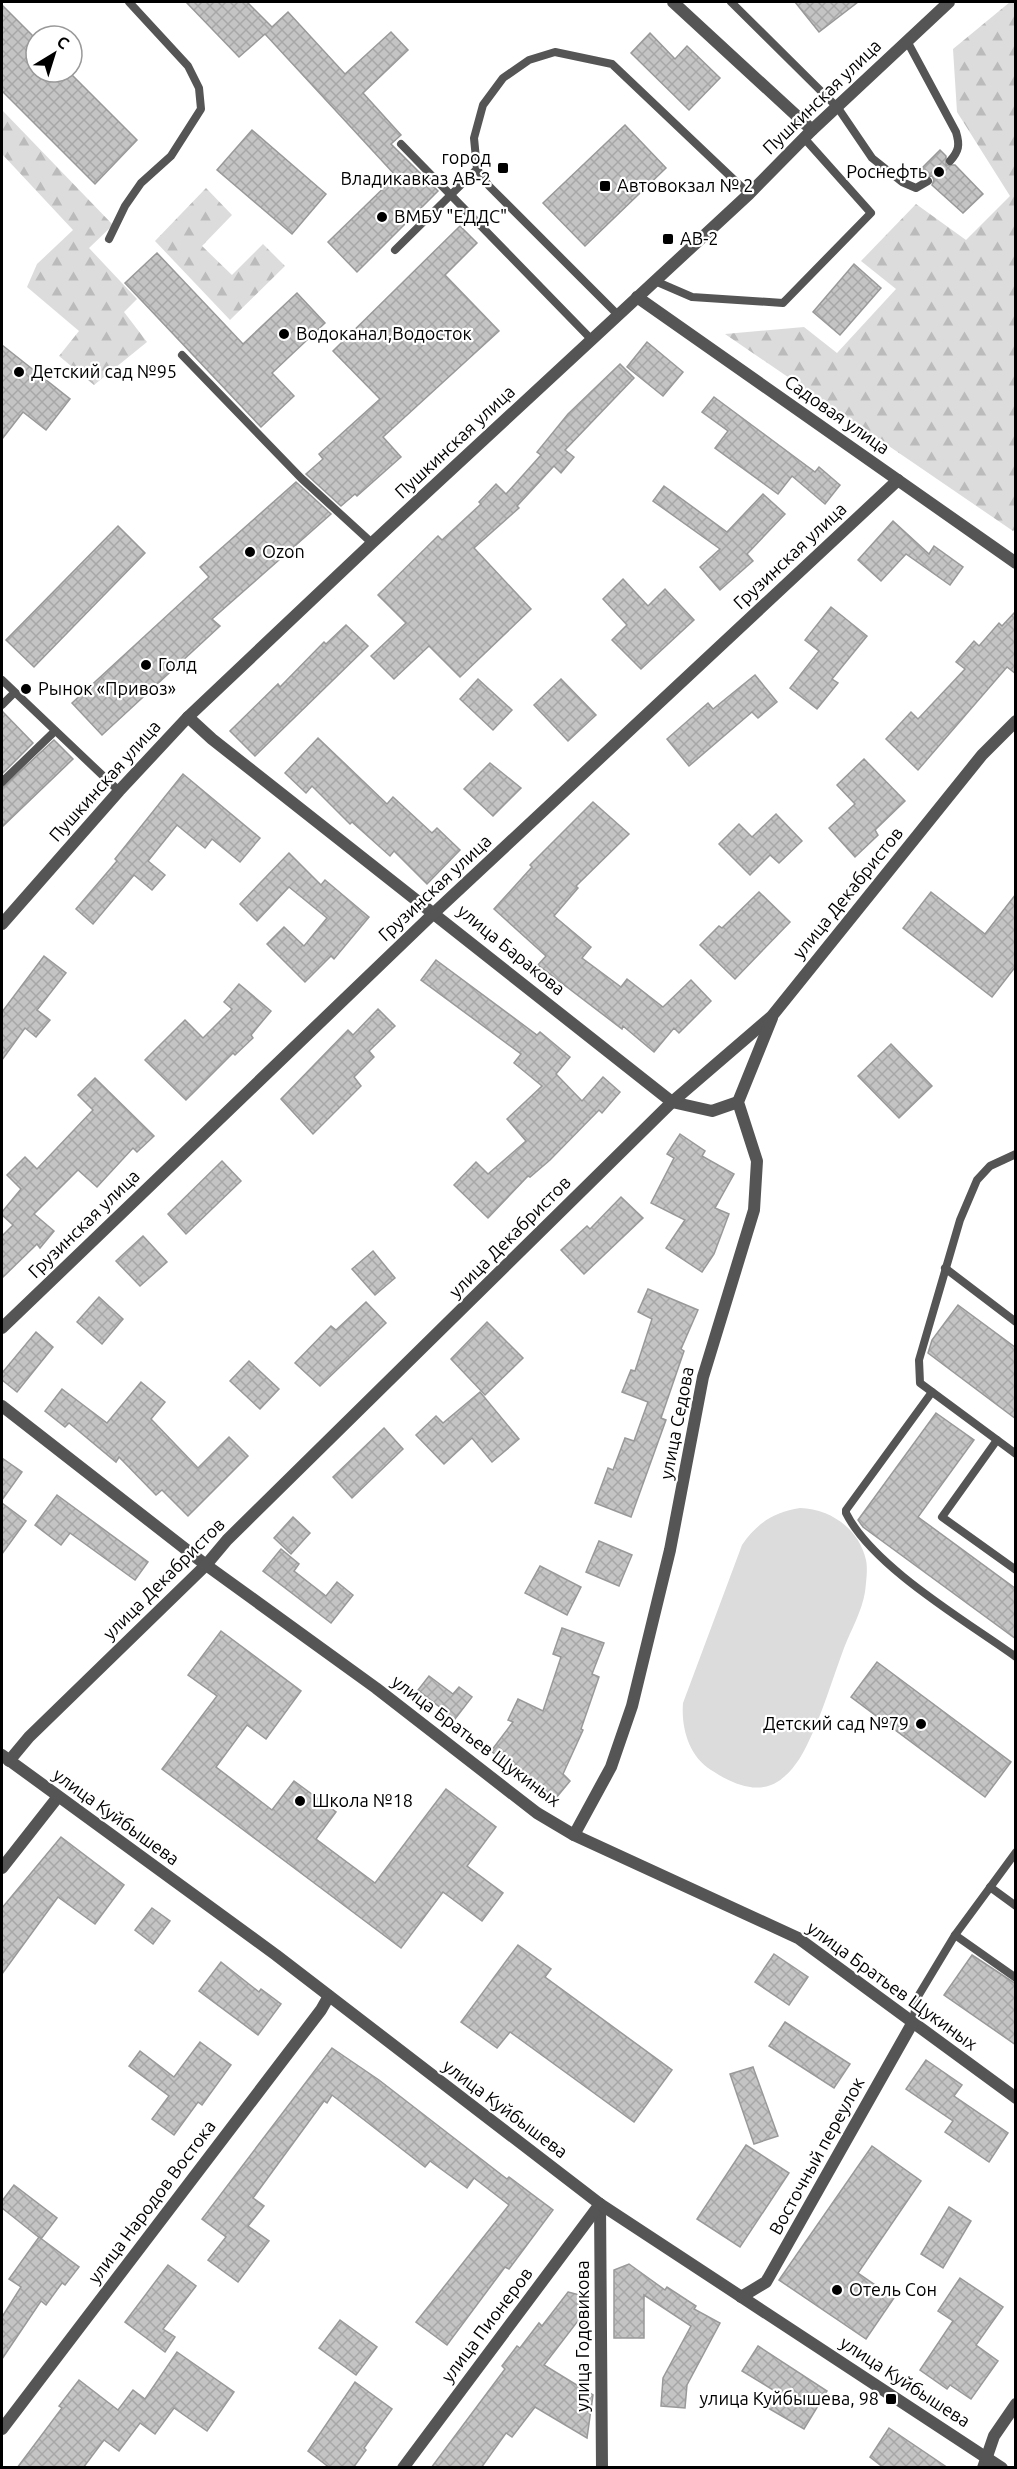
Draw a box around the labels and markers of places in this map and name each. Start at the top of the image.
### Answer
place label: город Владикавказ АВ-2 [340,147,491,188]
marker: город Владикавказ АВ-2 [496,161,510,175]
place label: Роснефть [846,161,927,181]
marker: Роснефть [932,165,946,179]
place label: Автовокзал № 2 [617,175,754,195]
marker: Автовокзал № 2 [598,179,612,193]
place label: ВМБУ "ЕДДС" [394,206,507,226]
marker: ВМБУ "ЕДДС" [375,210,389,224]
place label: АВ-2 [680,228,719,248]
marker: АВ-2 [661,232,675,246]
place label: Водоканал,Водосток [296,323,472,343]
marker: Водоканал,Водосток [277,327,291,341]
place label: Детский сад №95 [31,361,177,381]
marker: Детский сад №95 [12,365,26,379]
place label: Ozon [262,541,305,561]
marker: Ozon [243,545,257,559]
place label: Голд [158,654,197,674]
marker: Голд [139,658,153,672]
place label: Рынок «Привоз» [38,678,176,698]
marker: Рынок «Привоз» [19,682,33,696]
place label: Детский сад №79 [763,1713,909,1733]
marker: Детский сад №79 [914,1717,928,1731]
place label: Школа №18 [312,1790,413,1810]
marker: Школа №18 [293,1794,307,1808]
place label: Отель Сон [849,2279,937,2299]
marker: Отель Сон [830,2283,844,2297]
place label: улица Куйбышева, 98 [699,2388,879,2408]
marker: улица Куйбышева, 98 [884,2392,898,2406]

